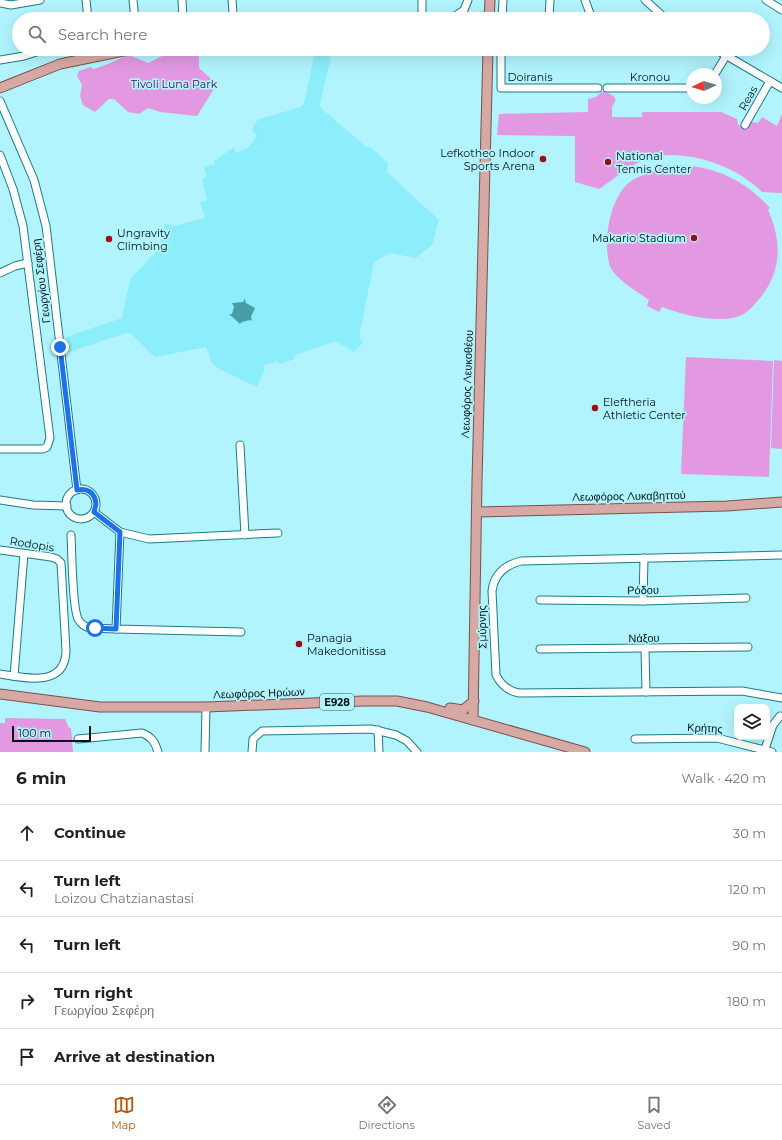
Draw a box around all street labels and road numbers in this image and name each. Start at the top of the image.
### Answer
street label: Doiranis [507,70,553,84]
street label: Kronou [630,70,670,84]
street label: Reas [735,83,761,113]
street label: Γεωργίου Σεφέρη [29,238,53,324]
street label: Λεωφόρος Λευκοθέου [458,330,476,438]
street label: Λεωφόρος Λυκαβηττού [572,488,686,504]
street label: Rodopis [9,534,56,555]
street label: Ρόδου [627,583,659,597]
street label: Σμύρνης [475,605,489,649]
street label: Νάξου [628,631,660,645]
street label: Λεωφόρος Ηρώων [213,684,306,702]
road number: E928 [320,694,354,710]
street label: Κρήτης [687,720,723,736]

